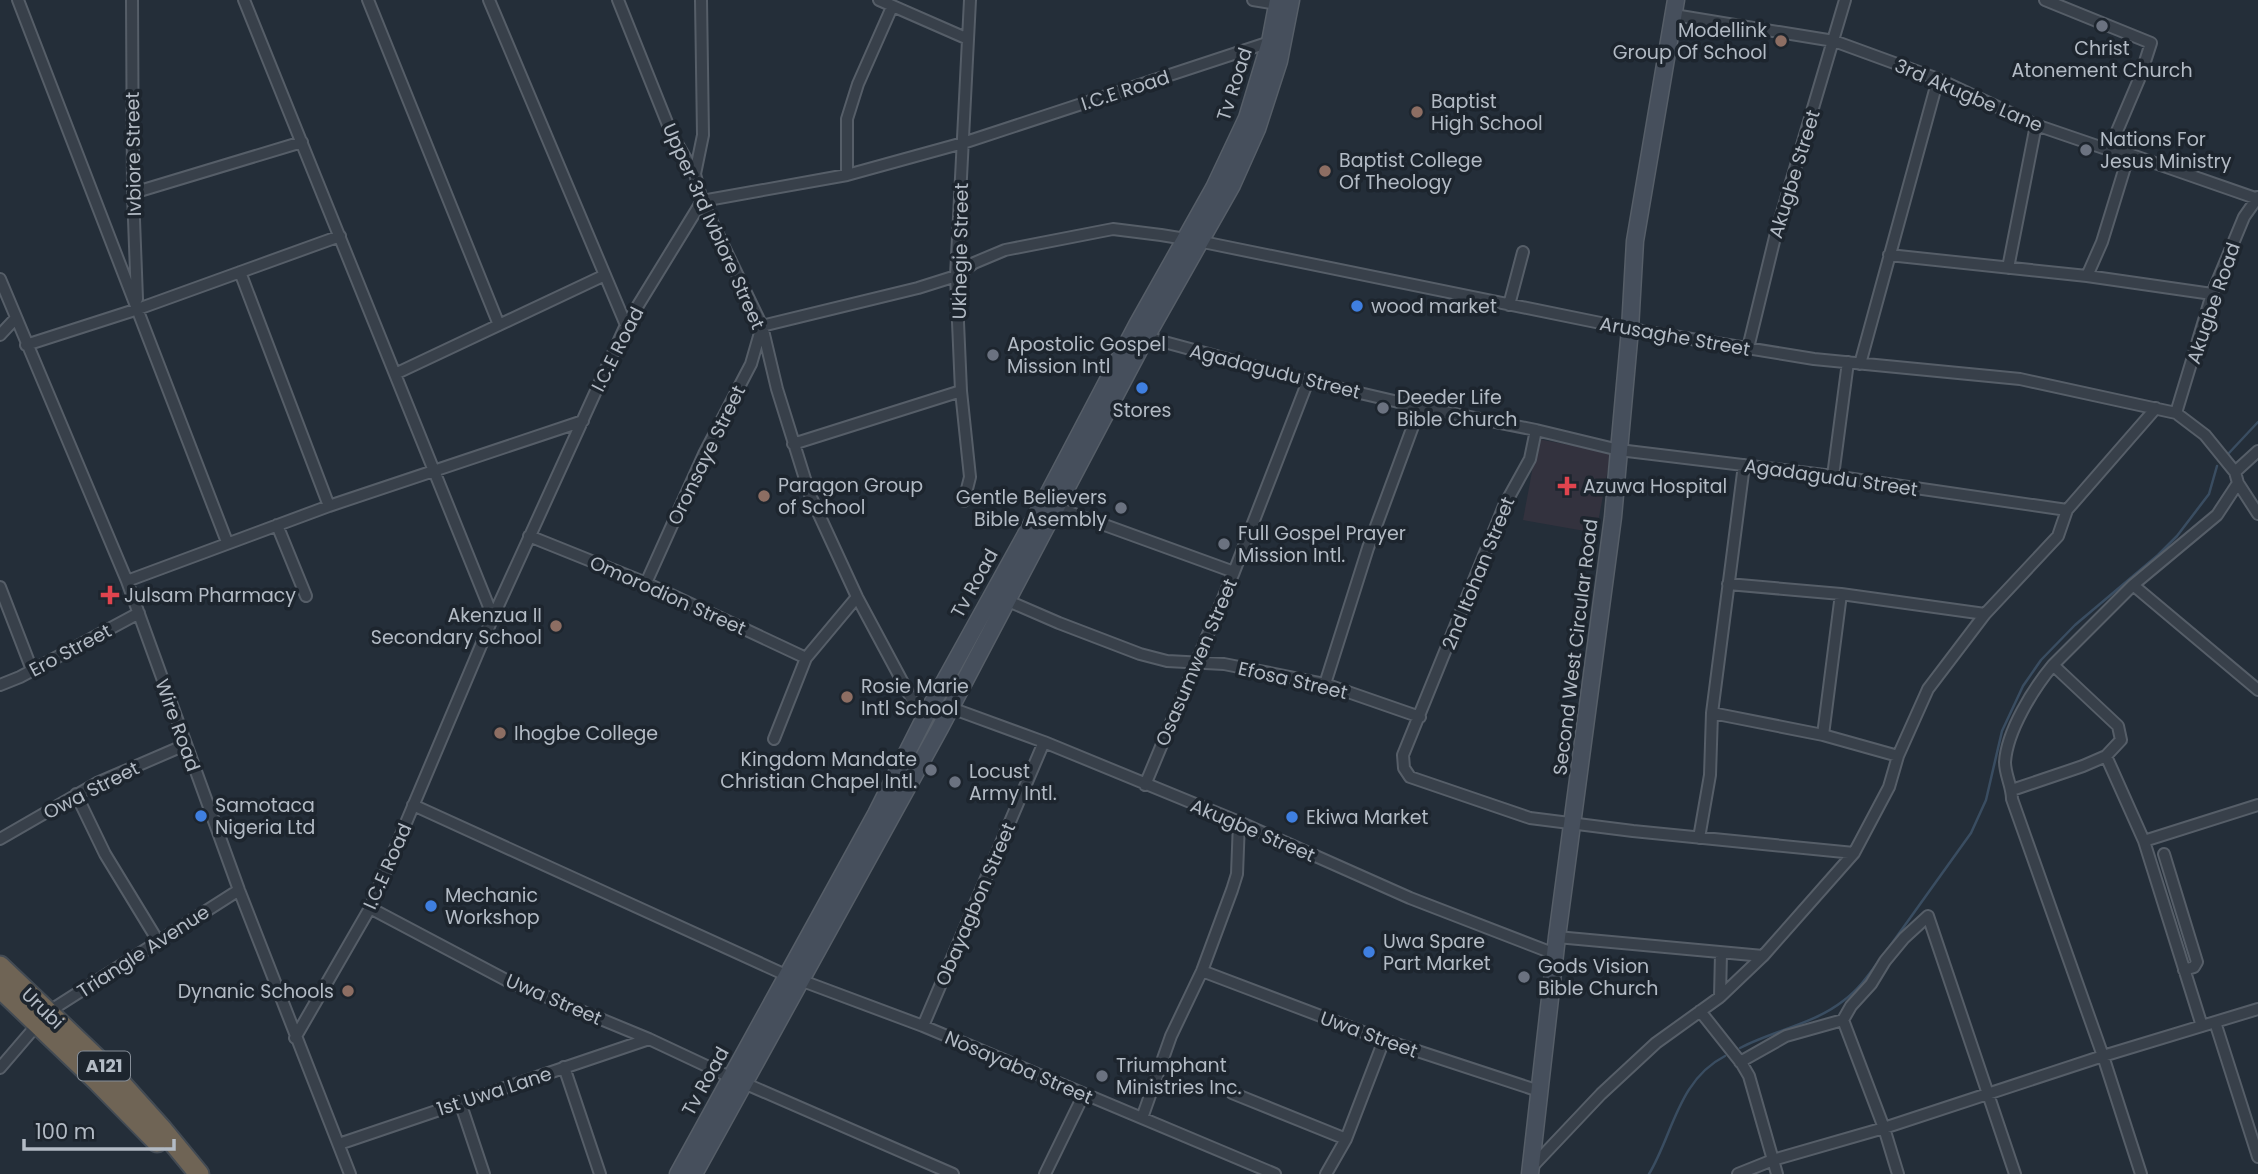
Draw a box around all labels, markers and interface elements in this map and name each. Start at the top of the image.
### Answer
place label: Modellink Group Of School [1613,17,1767,66]
marker: Christ Atonement Church [2094,18,2110,34]
marker: Modellink Group Of School [1773,33,1789,49]
place label: Christ Atonement Church [2011,35,2193,84]
street label: Tv Road [1210,44,1259,124]
street label: 3rd Akugbe Lane [1891,52,2047,139]
street label: I.C.E Road [1077,63,1173,117]
place label: Baptist High School [1431,88,1543,137]
street label: Ivbiore Street [119,91,148,217]
marker: Baptist High School [1409,104,1425,120]
street label: Akugbe Street [1762,107,1827,242]
street label: Upper 3rd Ivbiore Street [656,119,771,334]
place label: Nations For Jesus Ministry [2100,126,2232,175]
marker: Nations For Jesus Ministry [2078,142,2094,158]
place label: Baptist College Of Theology [1339,147,1482,196]
marker: Baptist College Of Theology [1317,163,1333,179]
street label: Ukhegie Street [946,182,975,320]
street label: Akugbe Road [2180,239,2247,367]
place label: wood market [1371,293,1497,320]
marker: wood market [1349,298,1365,314]
street label: I.C.E Road [585,302,650,396]
street label: Arusaghe Street [1598,310,1752,363]
place label: Apostolic Gospel Mission Intl [1007,331,1166,380]
street label: Agadagudu Street [1187,337,1363,406]
marker: Apostolic Gospel Mission Intl [985,347,1001,363]
marker: Stores [1134,380,1150,396]
street label: Oronsaye Street [661,381,752,530]
place label: Deeder Life Bible Church [1397,384,1517,433]
place label: Stores [1112,397,1172,424]
marker: Deeder Life Bible Church [1375,400,1391,416]
street label: Agadagudu Street [1742,452,1919,503]
place label: Paragon Group of School [778,472,923,521]
place label: Azuwa Hospital [1583,473,1727,500]
marker: Azuwa Hospital [1557,476,1577,496]
place label: Gentle Believers Bible Asembly [956,484,1107,533]
marker: Paragon Group of School [756,488,772,504]
street label: 2nd Itohan Street [1435,493,1521,654]
marker: Gentle Believers Bible Asembly [1113,500,1129,516]
street label: Second West Circular Road [1546,517,1605,777]
place label: Full Gospel Prayer Mission Intl. [1238,520,1406,569]
marker: Full Gospel Prayer Mission Intl. [1216,536,1232,552]
street label: Tv Road [944,544,1005,623]
street label: Omorodion Street [585,549,750,642]
street label: Osasumwen Street [1149,574,1244,750]
place label: Julsam Pharmacy [124,582,296,609]
marker: Julsam Pharmacy [102,587,118,603]
place label: Akenzua II Secondary School [371,602,542,651]
street label: Ero Street [24,617,116,683]
marker: Akenzua II Secondary School [548,618,564,634]
street label: Efosa Street [1235,655,1350,706]
place label: Rosie Marie Intl School [861,673,969,722]
street label: Wire Road [148,675,207,775]
marker: Rosie Marie Intl School [839,689,855,705]
place label: Ihogbe College [514,720,658,747]
marker: Ihogbe College [492,725,508,741]
place label: Kingdom Mandate Christian Chapel Intl. [720,746,917,795]
street label: Owa Street [39,755,144,826]
place label: Locust Army Intl. [969,758,1057,807]
marker: Kingdom Mandate Christian Chapel Intl. [923,762,939,778]
marker: Locust Army Intl. [947,774,963,790]
place label: Samotaca Nigeria Ltd [215,792,315,841]
street label: Akugbe Street [1186,792,1319,869]
place label: Ekiwa Market [1306,804,1429,831]
marker: Samotaca Nigeria Ltd [193,808,209,824]
marker: Ekiwa Market [1284,809,1300,825]
street label: Obayagbon Street [929,818,1022,990]
street label: I.C.E Road [357,819,418,914]
place label: Mechanic Workshop [445,882,540,931]
street label: Triangle Avenue [72,898,215,1004]
marker: Mechanic Workshop [423,898,439,914]
place label: Uwa Spare Part Market [1383,928,1491,977]
marker: Uwa Spare Part Market [1361,944,1377,960]
place label: Gods Vision Bible Church [1538,953,1658,1002]
street label: Uwa Street [502,967,606,1032]
marker: Gods Vision Bible Church [1516,969,1532,985]
place label: Dynanic Schools [178,978,334,1005]
street label: Urubi [15,981,70,1035]
marker: Dynanic Schools [340,983,356,999]
street label: Uwa Street [1316,1004,1421,1065]
street label: Nosayaba Street [941,1024,1097,1111]
street label: Tv Road [675,1042,736,1121]
road number: A121 [78,1051,130,1080]
place label: Triumphant Ministries Inc. [1116,1052,1242,1101]
street label: 1st Uwa Lane [433,1060,555,1123]
marker: Triumphant Ministries Inc. [1094,1068,1110,1084]
scale bar [24,1108,175,1152]
text: 100 m [35,1117,95,1146]

